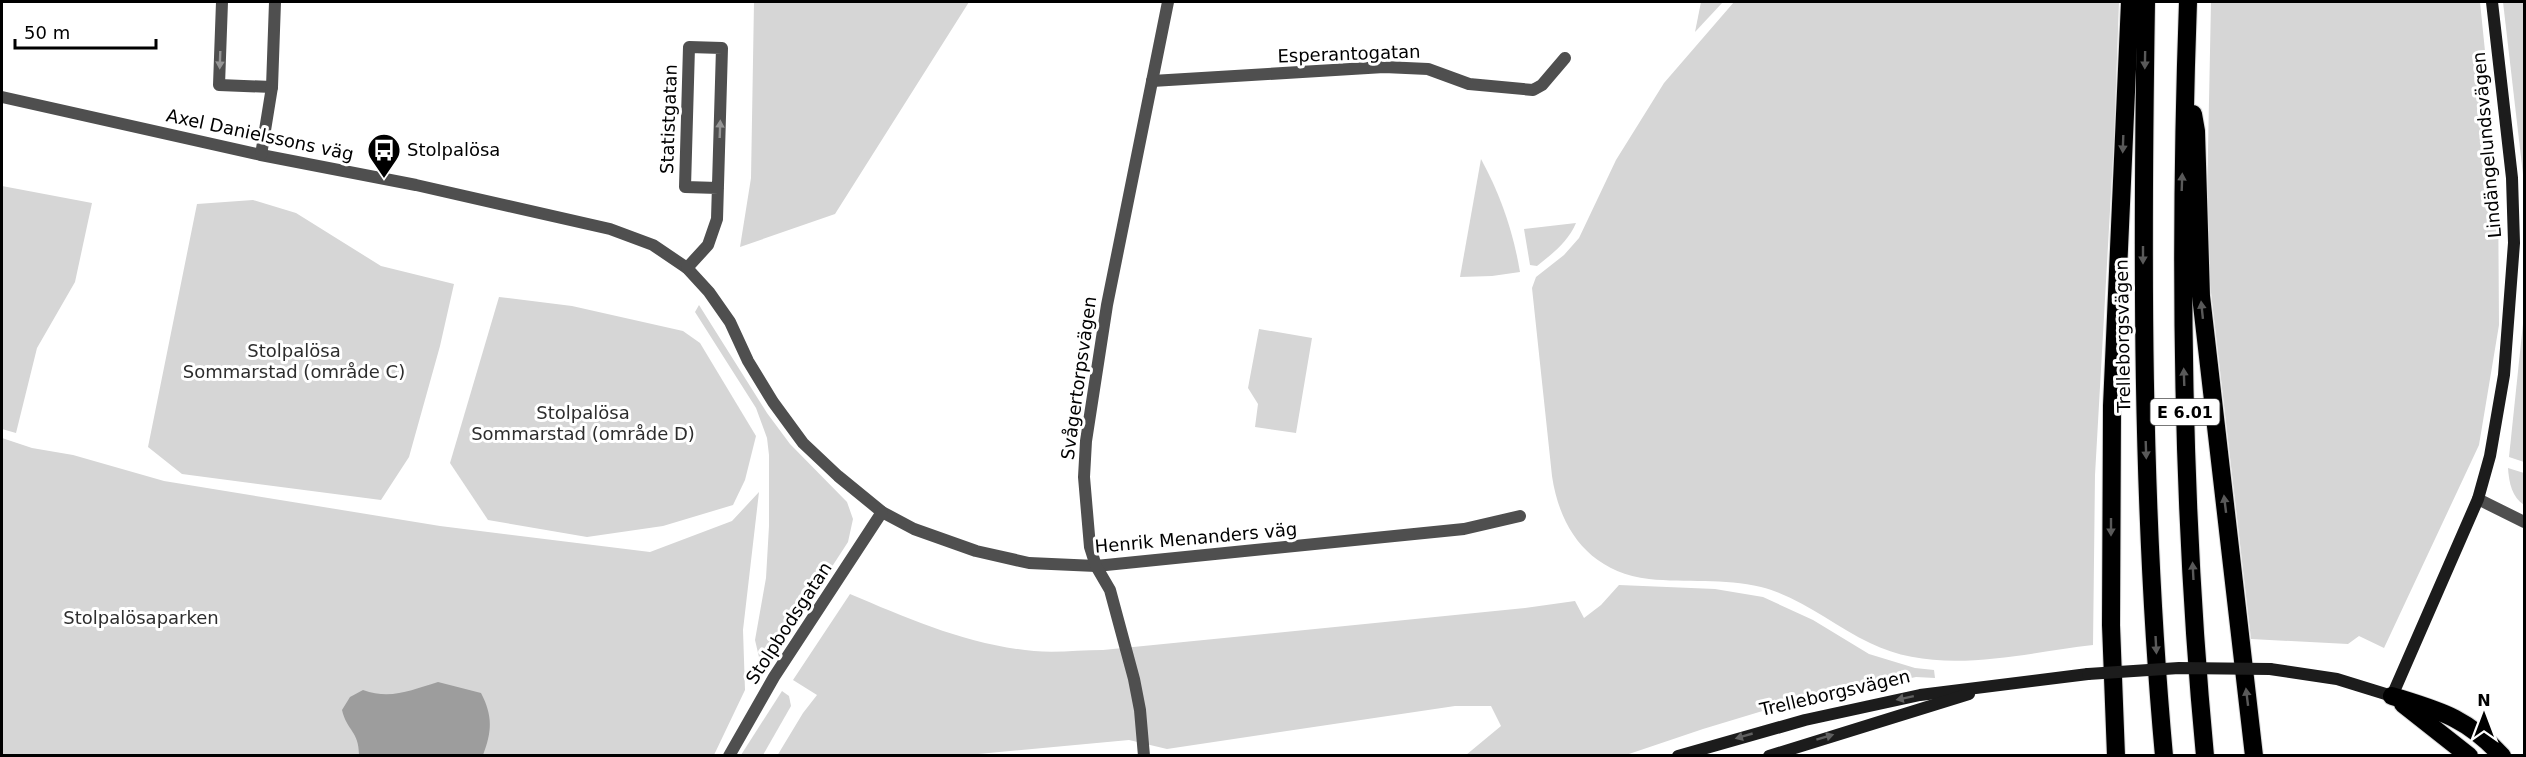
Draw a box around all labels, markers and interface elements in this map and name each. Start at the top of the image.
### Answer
scale bar [15,12,156,50]
text: 50 m [24,22,70,43]
street label: Esperantogatan [1277,41,1421,66]
one-way arrow [215,50,225,69]
one-way arrow [2140,50,2150,69]
street label: Lindängelundsvägen [2468,51,2505,239]
street label: Statistgatan [656,64,681,174]
street label: Axel Danielssons väg [165,104,356,165]
one-way arrow [715,120,724,139]
bus stop icon: Stolpalösa [366,132,402,179]
one-way arrow [2119,134,2128,153]
place label: Stolpalösa [407,139,500,160]
one-way arrow [2178,172,2187,191]
one-way arrow [2138,245,2148,264]
street label: Trelleborgsvägen [2111,259,2134,414]
street label: Svågertorpsvägen [1057,295,1100,461]
one-way arrow [2197,300,2207,319]
park label: Stolpalösa Sommarstad (område C) [183,340,405,382]
one-way arrow [2179,367,2188,386]
road number: E 6.01 [2150,399,2220,425]
park label: Stolpalösa Sommarstad (område D) [471,402,695,444]
one-way arrow [2142,440,2151,459]
one-way arrow [2220,494,2229,513]
street label: Henrik Menanders väg [1094,518,1298,557]
one-way arrow [2106,518,2116,537]
street label: Stolpbodsgatan [741,558,836,688]
one-way arrow [2188,562,2197,581]
park label: Stolpalösaparken [63,607,219,628]
one-way arrow [2152,635,2161,654]
street label: Trelleborgsvägen [1757,665,1912,720]
north arrow [2454,685,2514,745]
one-way arrow [2242,688,2252,707]
text: N [2477,691,2491,710]
one-way arrow [1896,694,1915,703]
one-way arrow [1735,731,1753,741]
one-way arrow [1816,732,1834,742]

